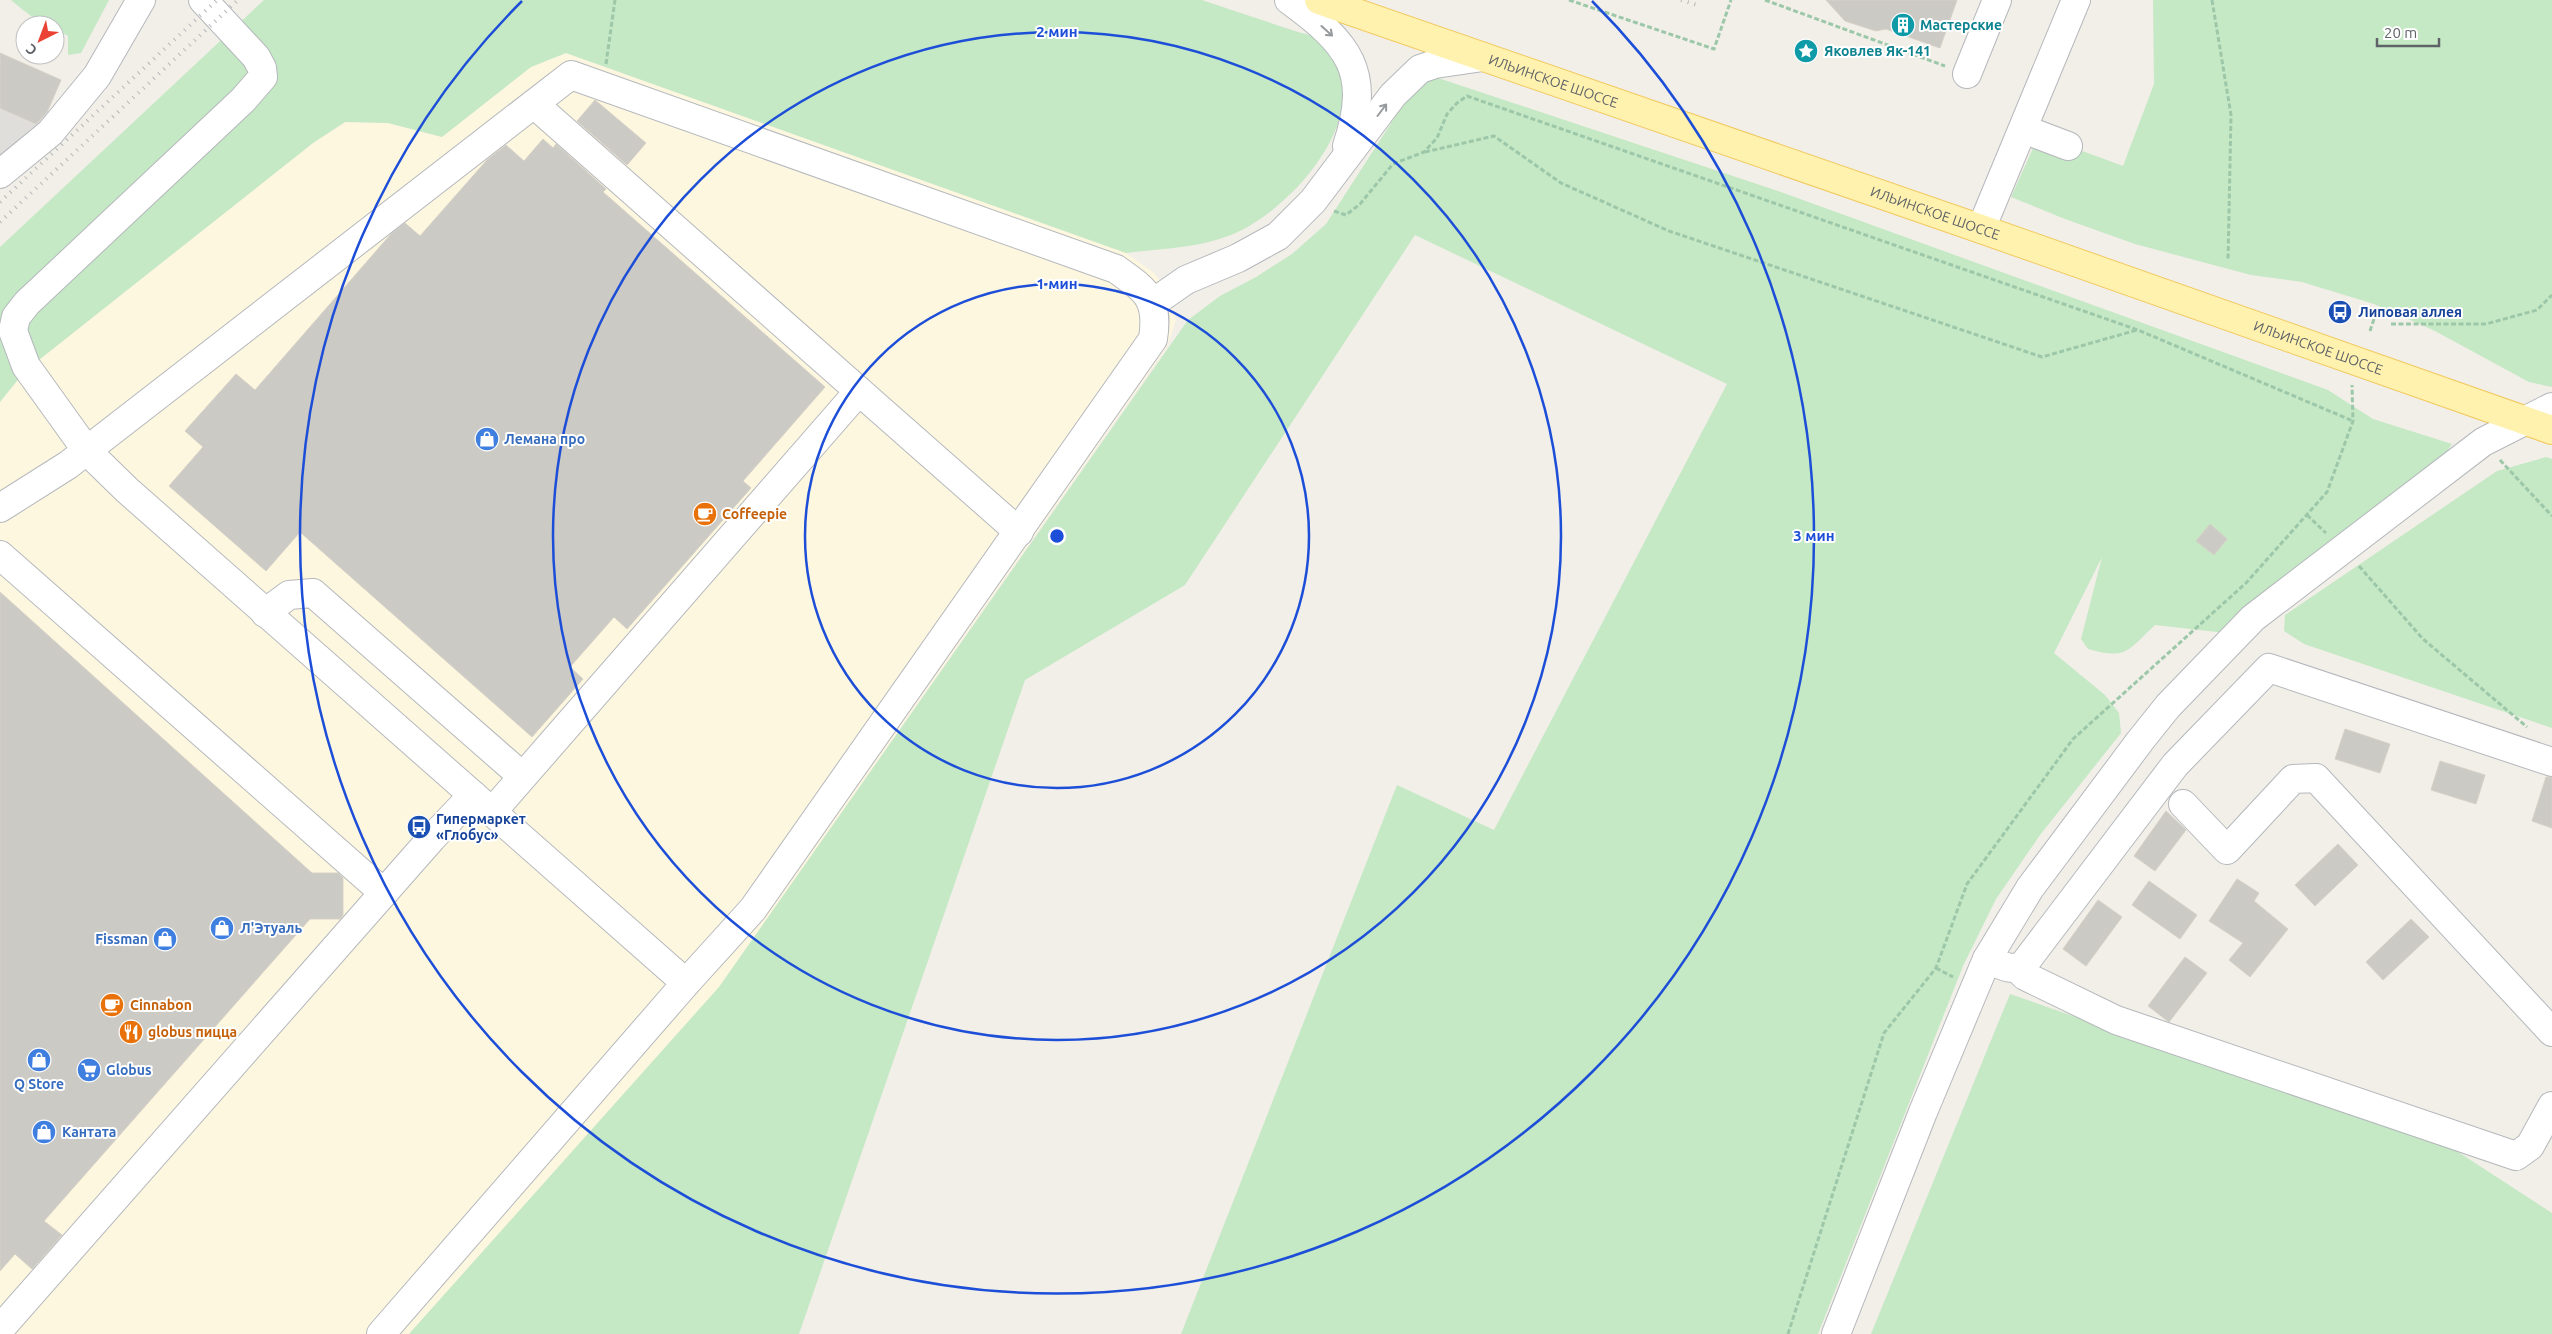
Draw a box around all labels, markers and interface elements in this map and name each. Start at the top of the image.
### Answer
building icon: Мастерские [1890,12,1916,38]
north arrow [15,15,65,65]
scale bar [2377,15,2440,47]
place label: Мастерские [1920,17,2002,33]
text: 2 мин [1036,23,1078,40]
text: 20 m [2384,24,2417,41]
one-way arrow [1320,25,1333,37]
place icon: Яковлев Як-141 [1793,38,1819,64]
text: С [23,41,40,59]
place label: Яковлев Як-141 [1824,43,1931,59]
street label: ИЛЬИНСКОЕ ШОССЕ [1486,51,1620,111]
one-way arrow [1377,104,1388,117]
street label: ИЛЬИНСКОЕ ШОССЕ [1868,183,2002,243]
text: 1 мин [1036,275,1078,292]
bus stop icon: Липовая аллея [2327,299,2353,325]
place label: Липовая аллея [2358,304,2462,320]
street label: ИЛЬИНСКОЕ ШОССЕ [2251,318,2385,378]
shop icon: Лемана про [474,426,500,452]
place label: Лемана про [504,431,585,447]
cafe icon: Coffeepie [692,501,718,527]
place label: Coffeepie [722,506,787,522]
centre of rings [1048,527,1066,545]
text: 3 мин [1793,527,1835,544]
place label: Гипермаркет «Глобус» [436,811,526,843]
bus stop icon: Гипермаркет «Глобус» [406,814,432,840]
shop icon: Л'Этуаль [209,915,235,941]
place label: Л'Этуаль [240,920,302,936]
shop icon: Fissman [152,926,178,952]
place label: Fissman [95,931,148,947]
cafe icon: Cinnabon [99,992,125,1018]
place label: Cinnabon [130,997,192,1013]
restaurant icon: globus пицца [118,1019,144,1045]
place label: globus пицца [148,1024,237,1040]
shop icon: Q Store [26,1047,52,1073]
supermarket icon: Globus [76,1057,102,1083]
place label: Globus [106,1062,152,1078]
place label: Q Store [14,1076,64,1092]
shop icon: Кантата [31,1119,57,1145]
place label: Кантата [62,1124,116,1140]

